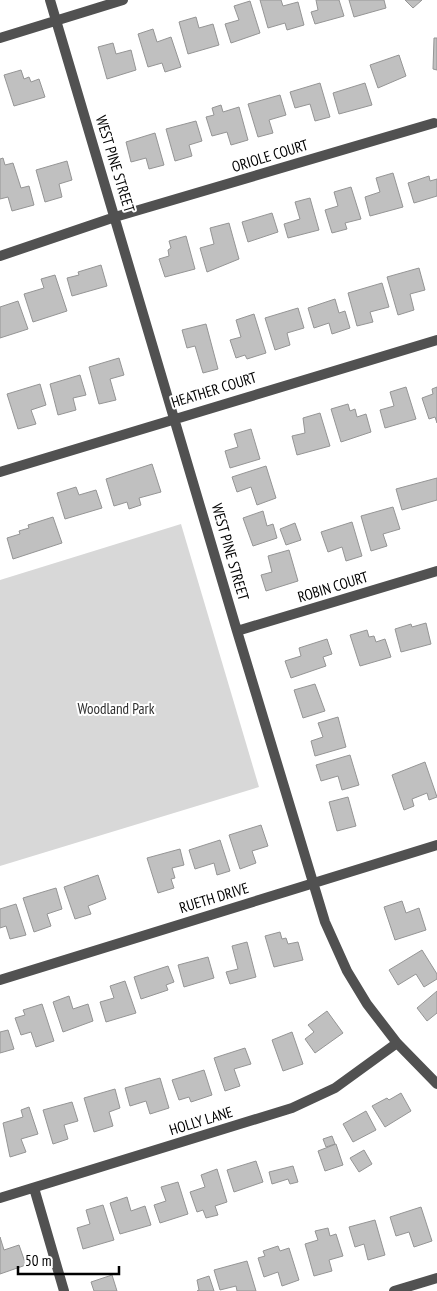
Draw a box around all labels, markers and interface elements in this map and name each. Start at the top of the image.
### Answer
street label: WEST PINE STREET [92,113,139,215]
street label: ORIOLE COURT [229,135,311,176]
street label: HEATHER COURT [169,367,259,411]
street label: WEST PINE STREET [208,501,254,603]
street label: ROBIN COURT [295,567,371,606]
park label: Woodland Park [77,699,155,718]
street label: RUETH DRIVE [177,878,251,917]
street label: HOLLY LANE [167,1102,235,1139]
scale bar [18,1244,119,1276]
text: 50 m [25,1251,51,1270]

